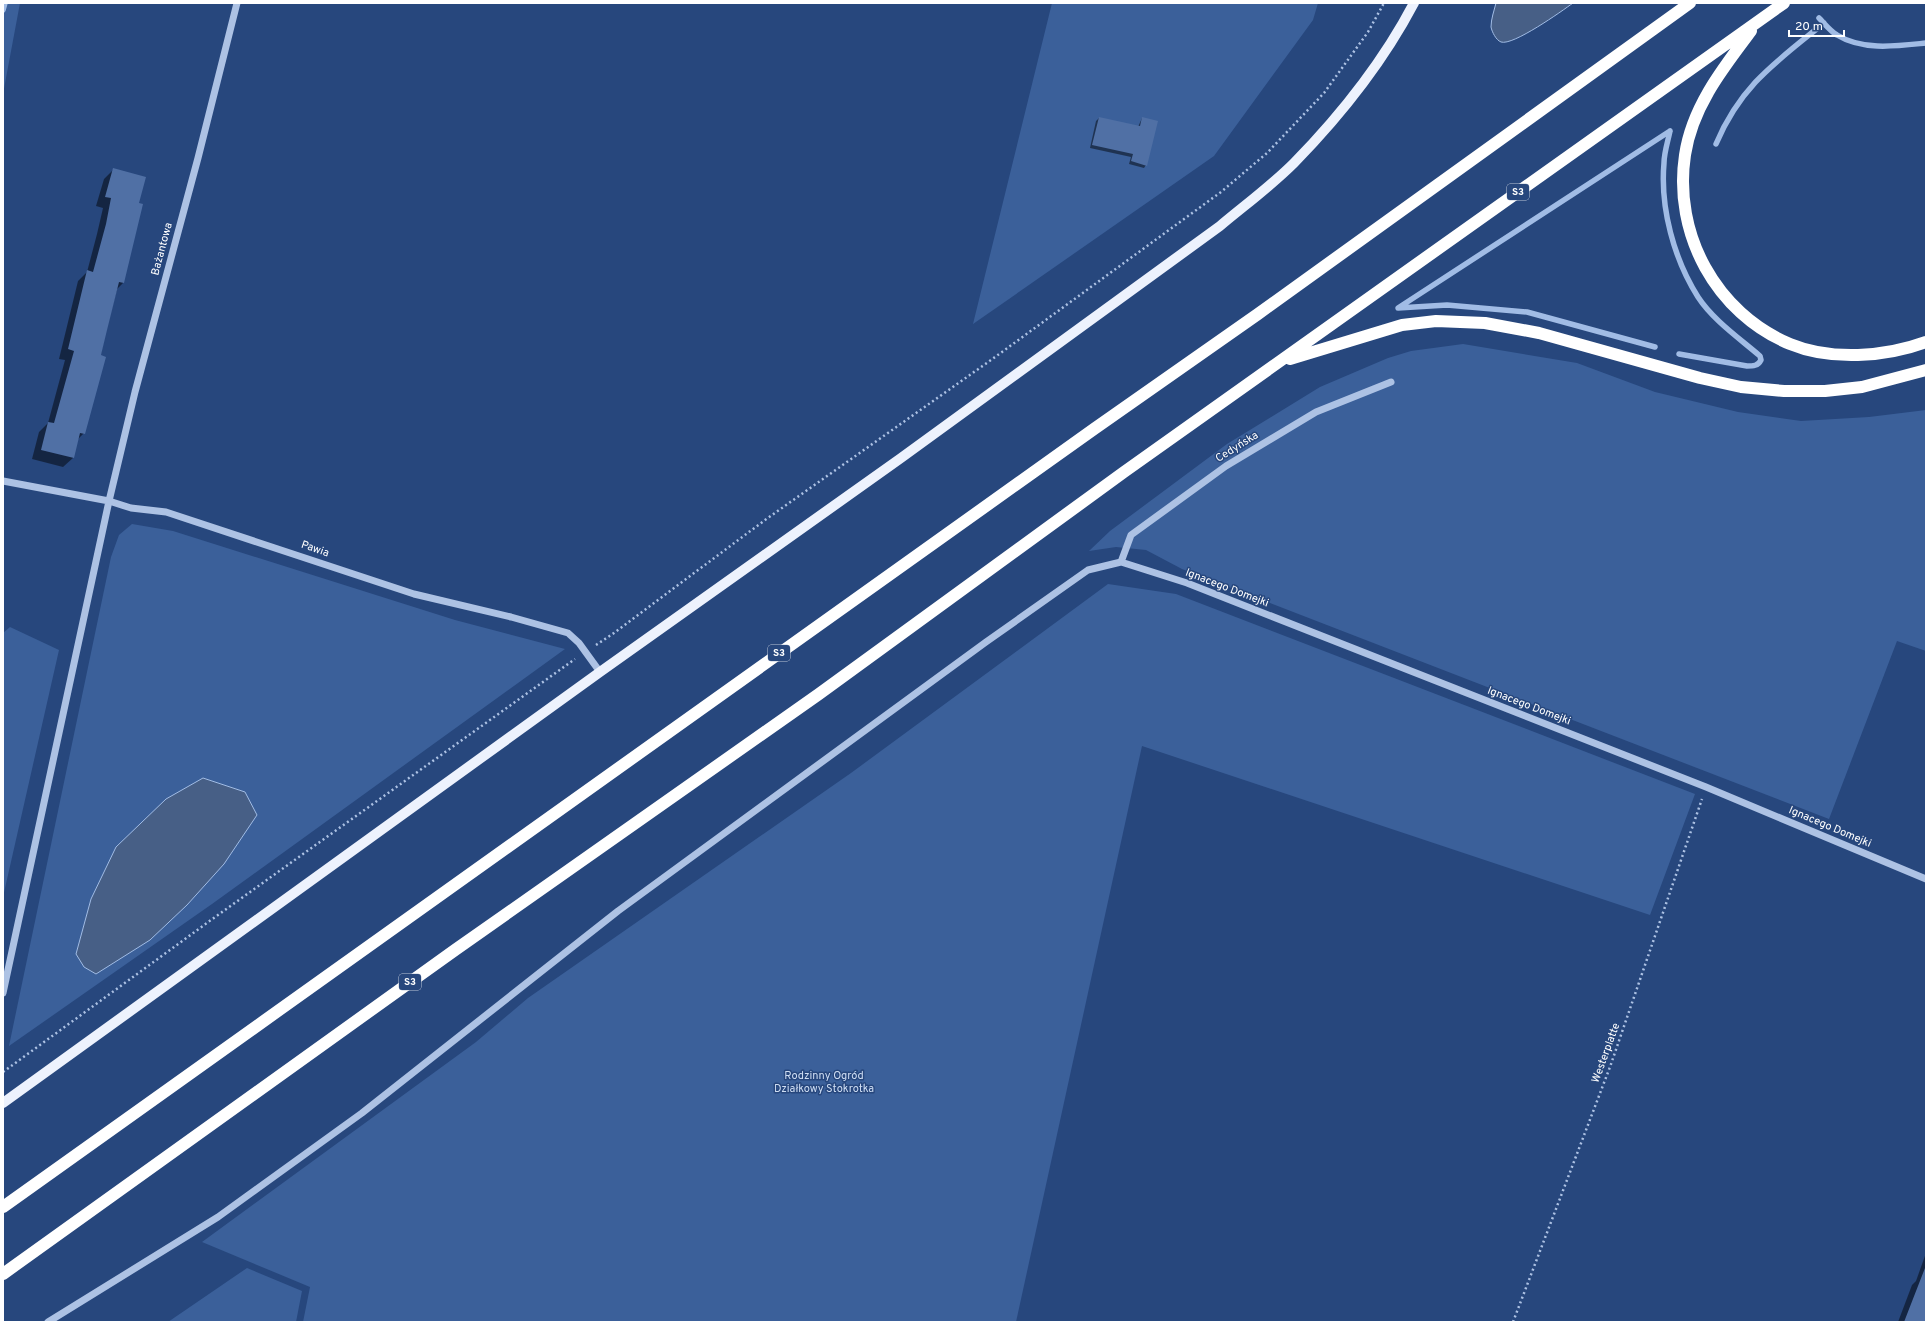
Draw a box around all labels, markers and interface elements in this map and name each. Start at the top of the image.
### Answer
scale bar [1789,12,1844,38]
text: 20 m [1795,19,1823,35]
road number: S3 [1507,184,1529,200]
street label: Bażantowa [148,221,176,277]
street label: Cedyńska [1213,428,1261,466]
street label: Pawia [299,538,331,560]
street label: Ignacego Domejki [1183,566,1271,610]
road number: S3 [768,645,790,661]
street label: Ignacego Domejki [1485,684,1573,728]
street label: Ignacego Domejki [1787,803,1873,851]
road number: S3 [399,974,421,990]
street label: Westerplatte [1589,1021,1623,1085]
park label: Rodzinny Ogród Działkowy Stokrotka [774,1069,874,1096]

